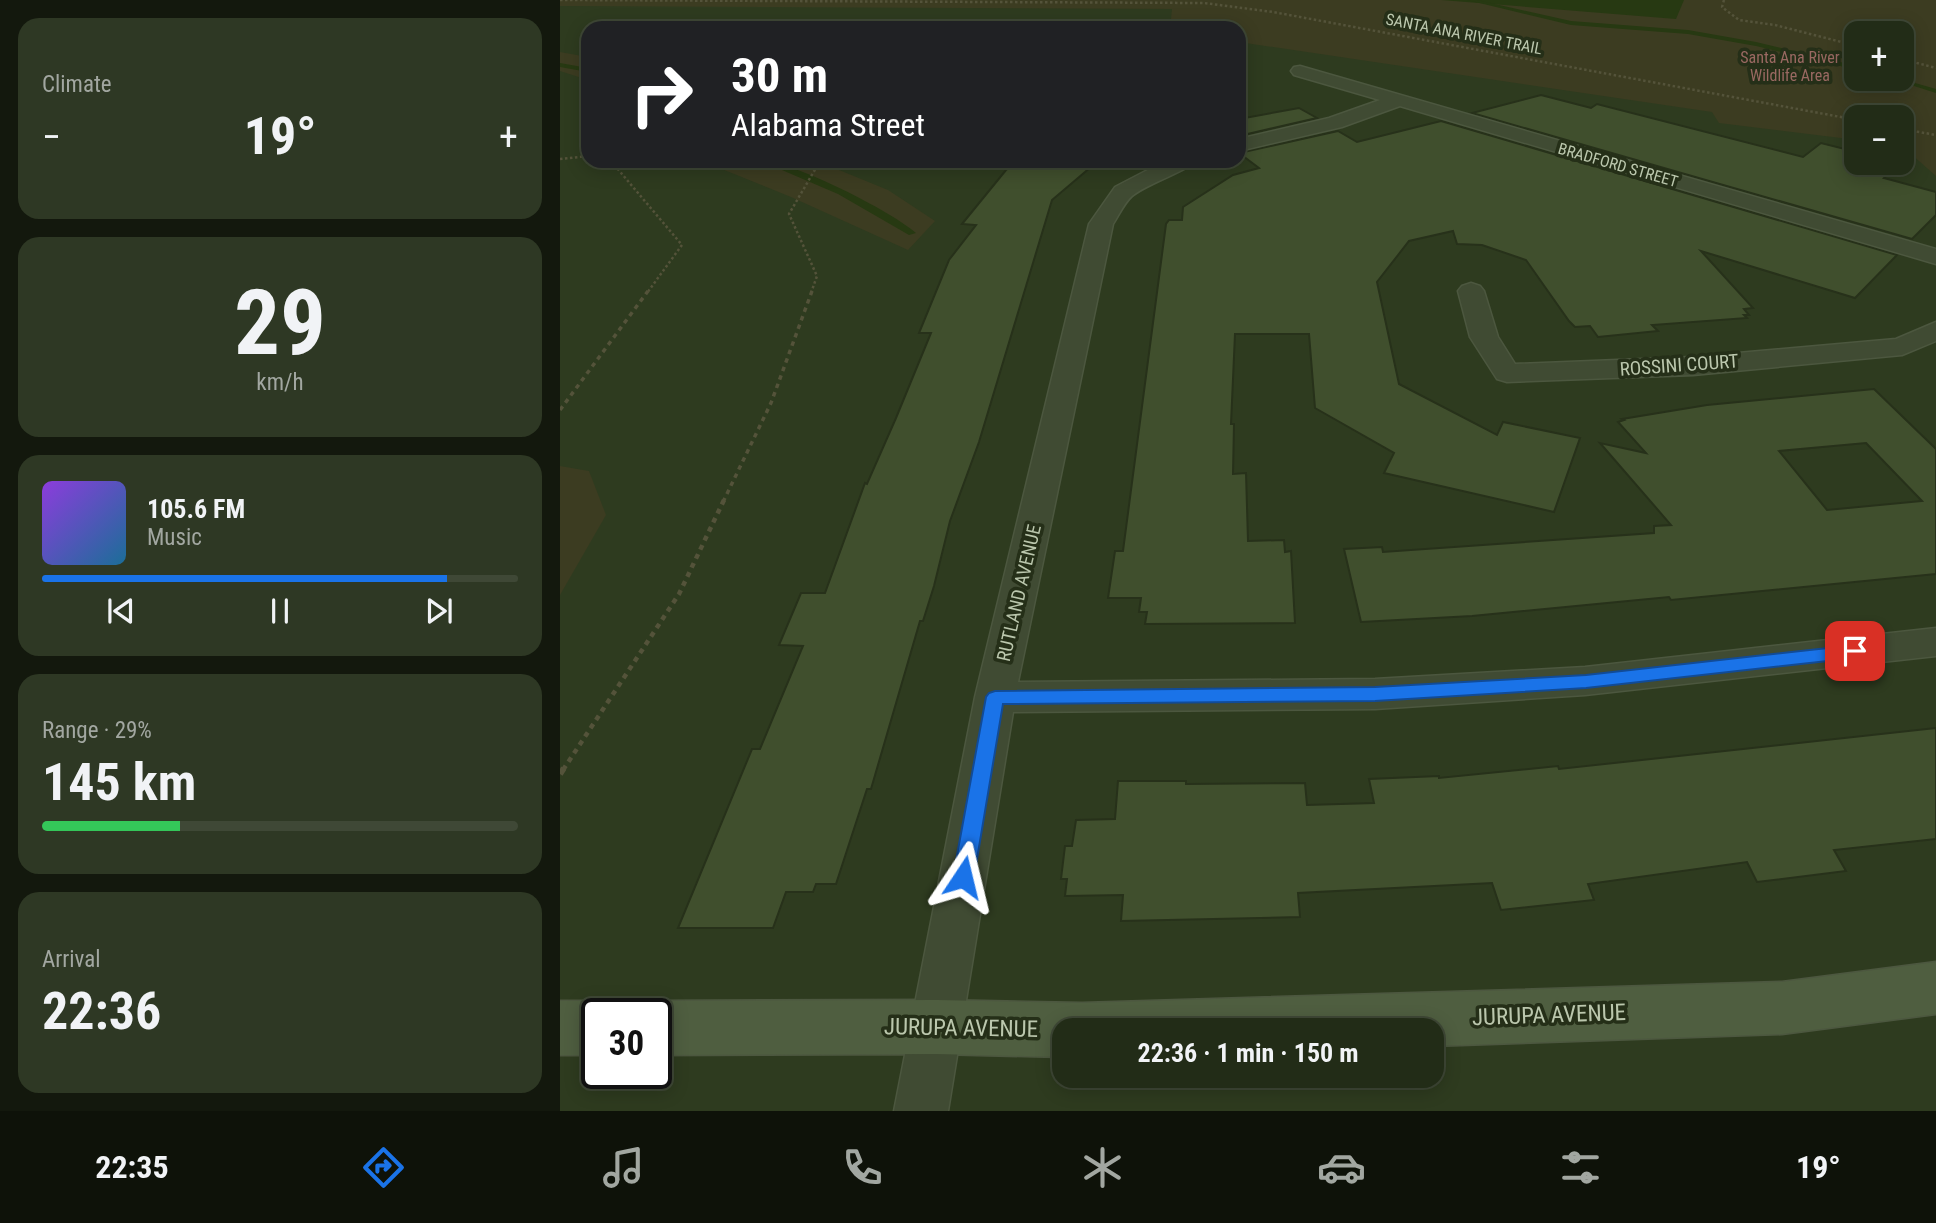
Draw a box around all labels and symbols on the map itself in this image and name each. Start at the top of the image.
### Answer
street label: SANTA ANA RIVER TRAIL [1384,10,1544,59]
park label: Santa Ana River Wildlife Area [1740,48,1840,85]
street label: BRADFORD STREET [1556,139,1680,191]
street label: ROSSINI COURT [1619,349,1739,381]
street label: RUTLAND AVENUE [992,522,1046,664]
pin [1825,621,1885,681]
position arrow [926,840,1000,914]
speed limit sign: 30 [581,998,672,1089]
street label: JURUPA AVENUE [1472,999,1626,1031]
street label: JURUPA AVENUE [884,1013,1038,1043]

